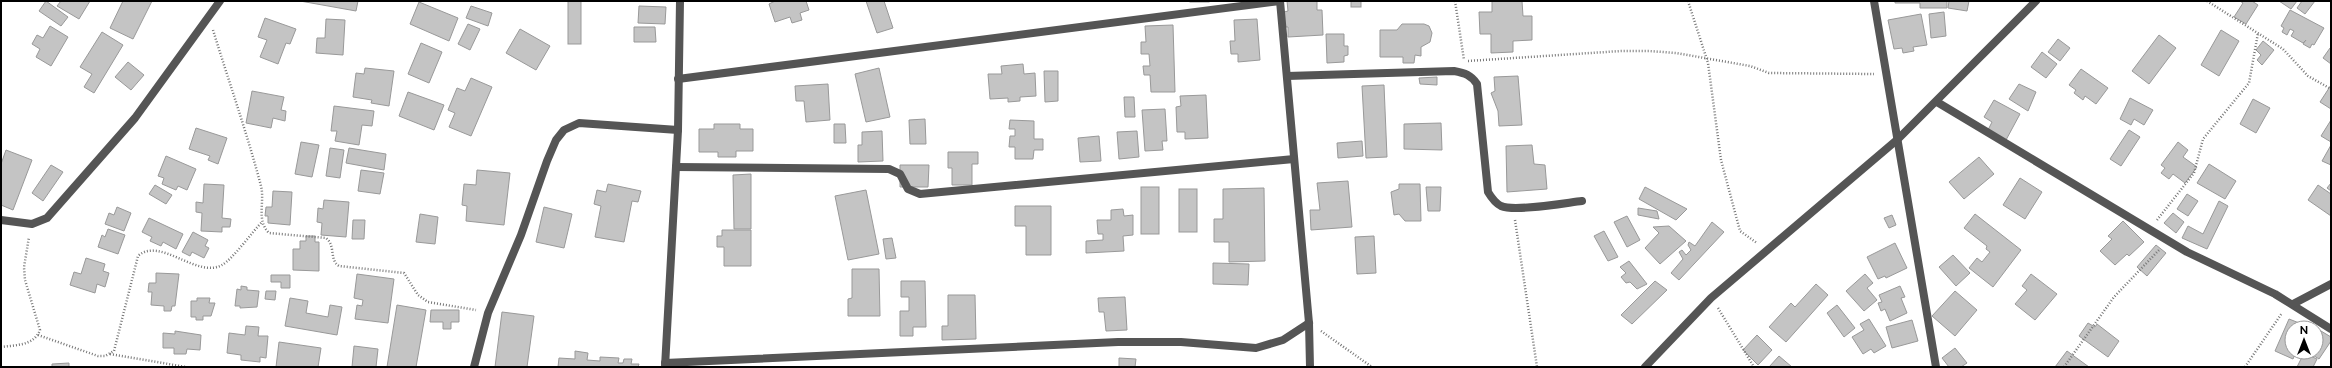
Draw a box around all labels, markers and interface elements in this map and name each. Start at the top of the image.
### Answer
north arrow [2284,320,2324,360]
text: N [2300,324,2308,337]

